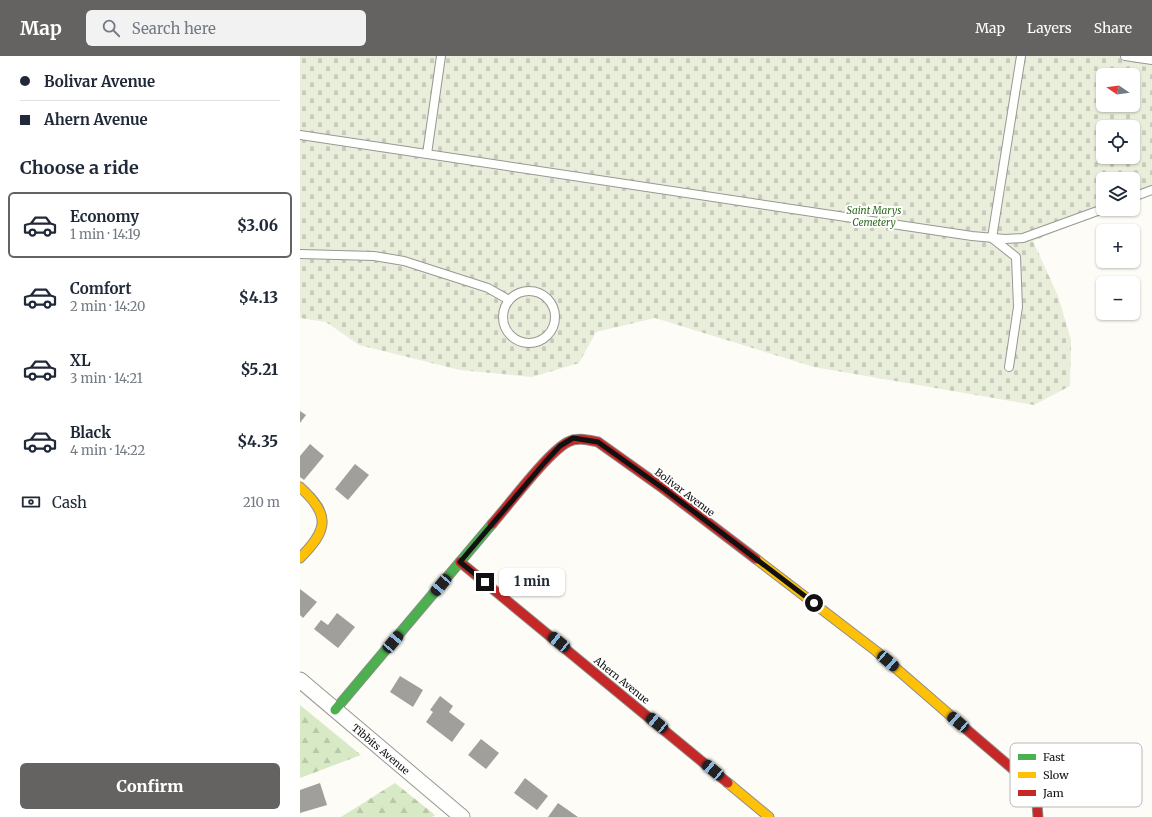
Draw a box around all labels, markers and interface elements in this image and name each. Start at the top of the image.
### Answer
search box [86,10,366,46]
text: Map [20,16,62,40]
icon: search [100,17,122,39]
text: Search here [132,19,216,38]
text: Map [975,19,1005,37]
text: Layers [1027,19,1072,37]
text: Share [1094,19,1132,37]
north arrow [1096,68,1140,112]
map controls [1096,68,1140,320]
text: Bolivar Avenue [44,72,155,91]
text: Ahern Avenue [44,110,148,129]
button: locate [1096,120,1140,164]
text: Choose a ride [20,156,139,179]
button: layers [1096,172,1140,216]
park label: Saint Marys Cemetery [847,204,901,229]
icon: car [22,207,58,243]
text: Economy [70,207,139,226]
text: $3.06 [237,216,278,235]
button: + [1096,224,1140,268]
text: 1 min · 14:19 [70,226,141,243]
button: − [1096,276,1140,320]
icon: car [22,279,58,315]
text: Comfort [70,279,131,298]
text: $4.13 [239,288,278,307]
text: 2 min · 14:20 [70,298,146,315]
icon: car [22,351,58,387]
text: XL [70,351,91,370]
text: $5.21 [240,360,278,379]
text: 3 min · 14:21 [70,370,143,387]
icon: car [22,423,58,459]
text: Black [70,423,111,442]
text: $4.35 [237,432,278,451]
text: 4 min · 14:22 [70,442,145,459]
street label: Bolivar Avenue [652,466,717,519]
icon: cash [20,491,42,513]
text: Cash [52,493,87,512]
text: 210 m [243,494,280,511]
callout: 1 min [499,568,565,596]
car [429,572,453,598]
route end [476,573,494,591]
text: 1 min [514,573,550,590]
route start [805,594,823,612]
car [381,629,405,655]
car [546,630,572,654]
car [875,649,901,673]
street label: Ahern Avenue [591,653,652,707]
car [945,710,971,734]
car [644,711,670,735]
street label: Tibbits Avenue [349,721,412,777]
legend [1010,743,1142,807]
text: Fast [1043,750,1066,764]
car [700,758,726,782]
button: Confirm [20,763,280,809]
text: Slow [1043,768,1069,782]
text: Jam [1042,786,1064,800]

